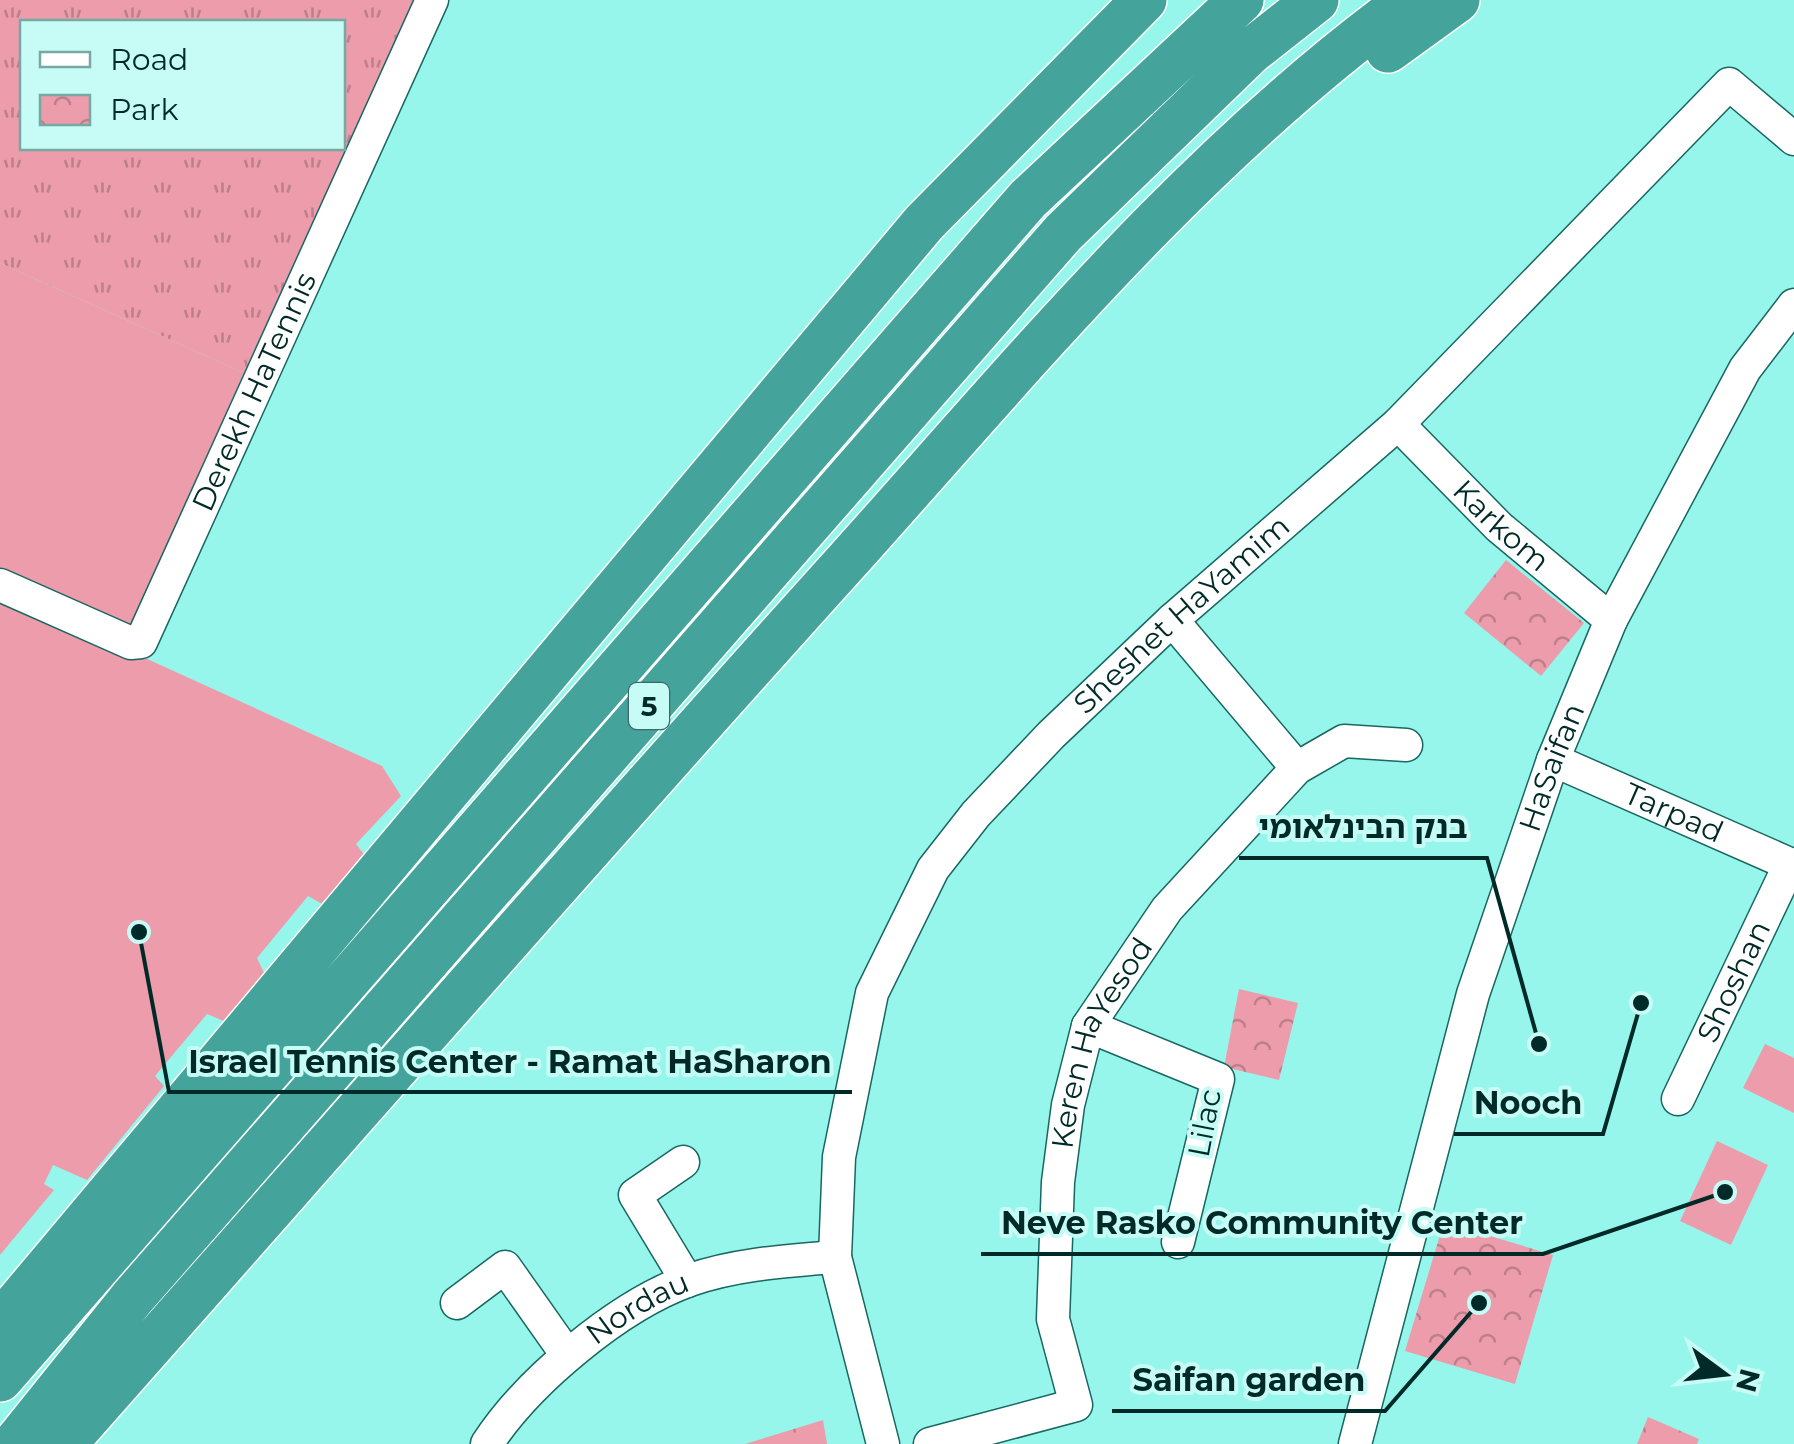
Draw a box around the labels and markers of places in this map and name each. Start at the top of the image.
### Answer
callout: בנק הבינלאומי [1239,796,1487,858]
callout: Israel Tennis Center - Ramat HaSharon [169,1030,852,1092]
callout: Nooch [1454,1072,1603,1134]
callout: Neve Rasko Community Center [981,1192,1543,1254]
callout: Saifan garden [1112,1349,1385,1411]

